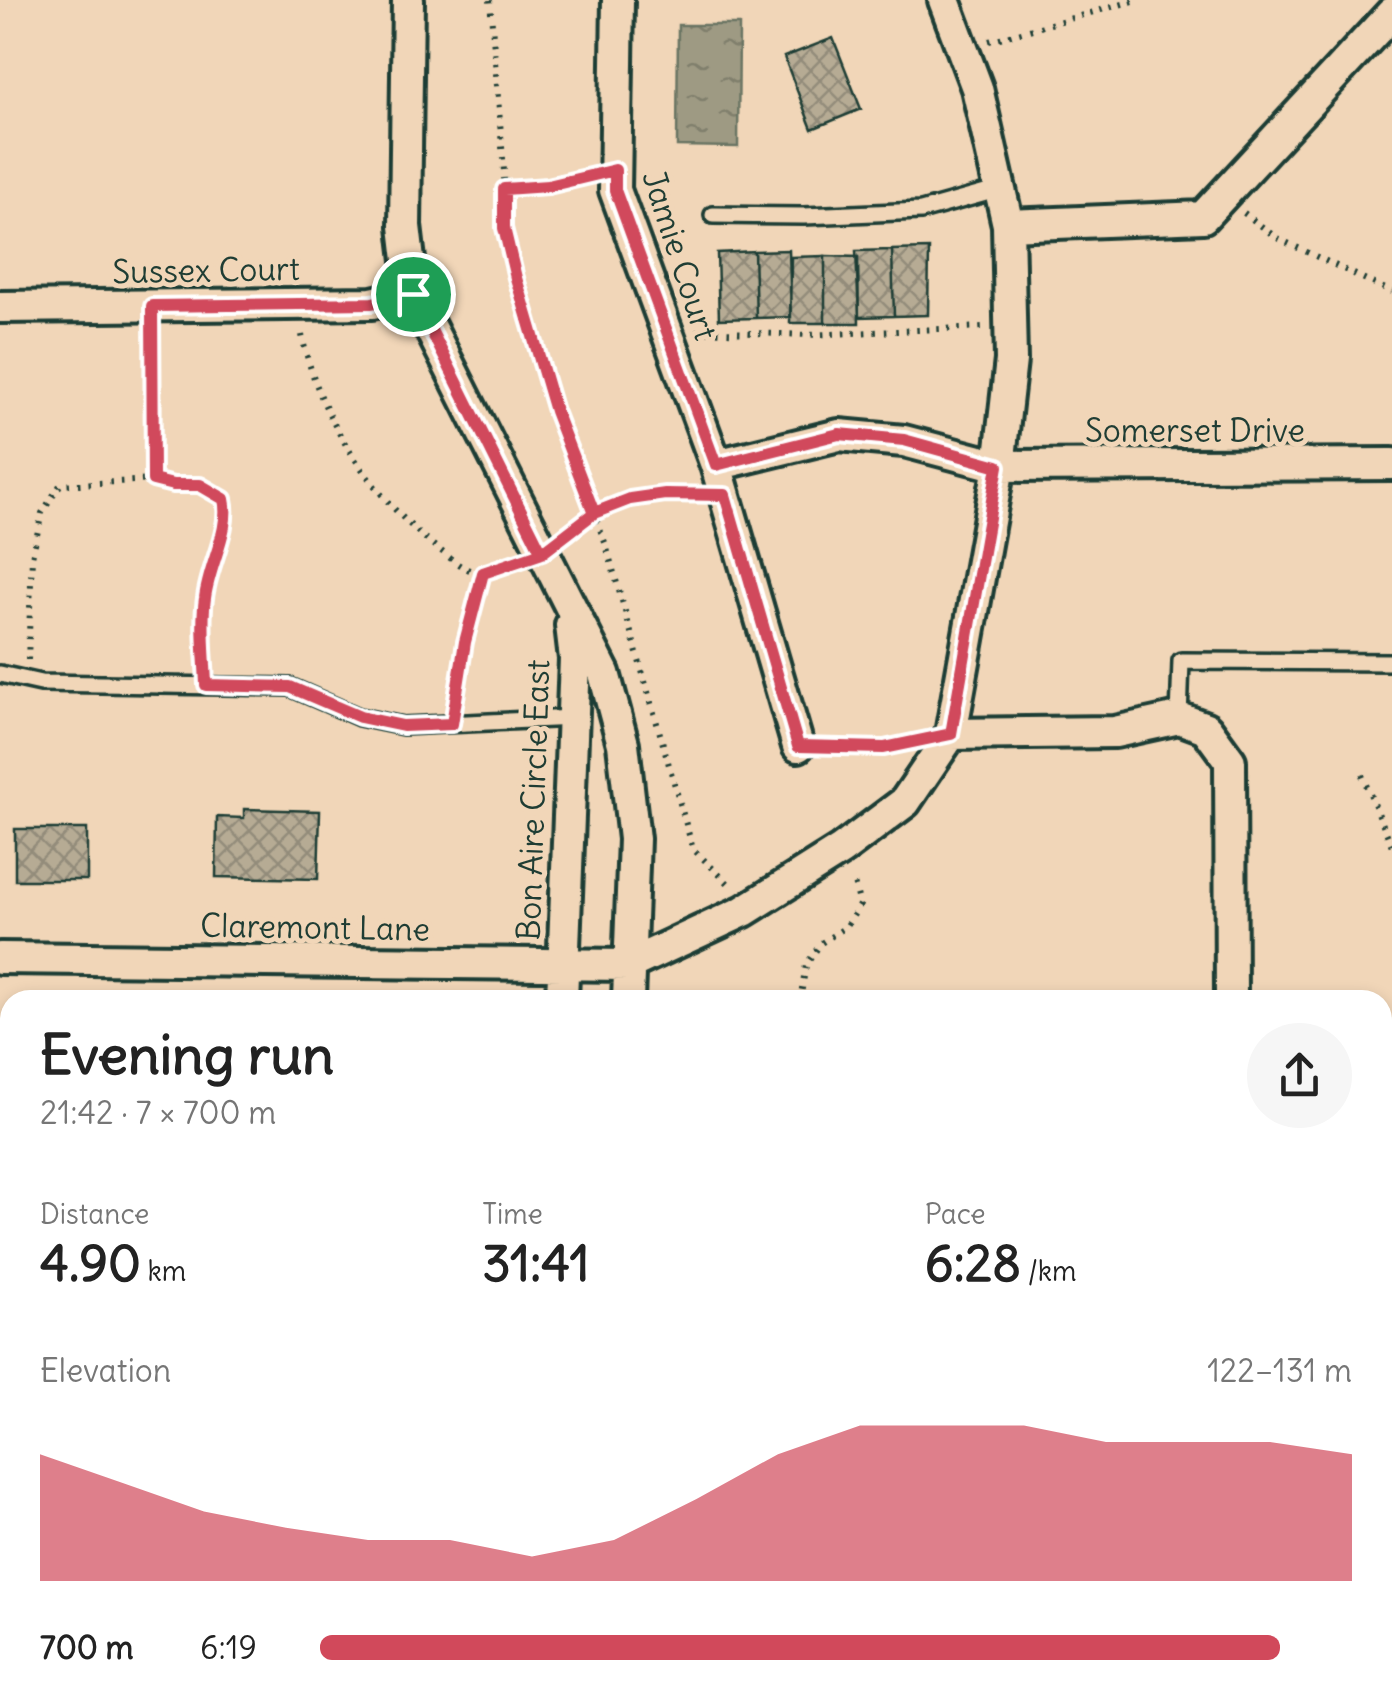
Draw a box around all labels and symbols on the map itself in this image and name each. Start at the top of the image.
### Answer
street label: Jamie Court [633,165,727,345]
street label: Sussex Court [112,248,300,292]
pin [371,252,456,337]
street label: Somerset Drive [1085,410,1305,451]
street label: Bon Aire Circle East [508,659,558,941]
street label: Claremont Lane [200,904,430,950]

